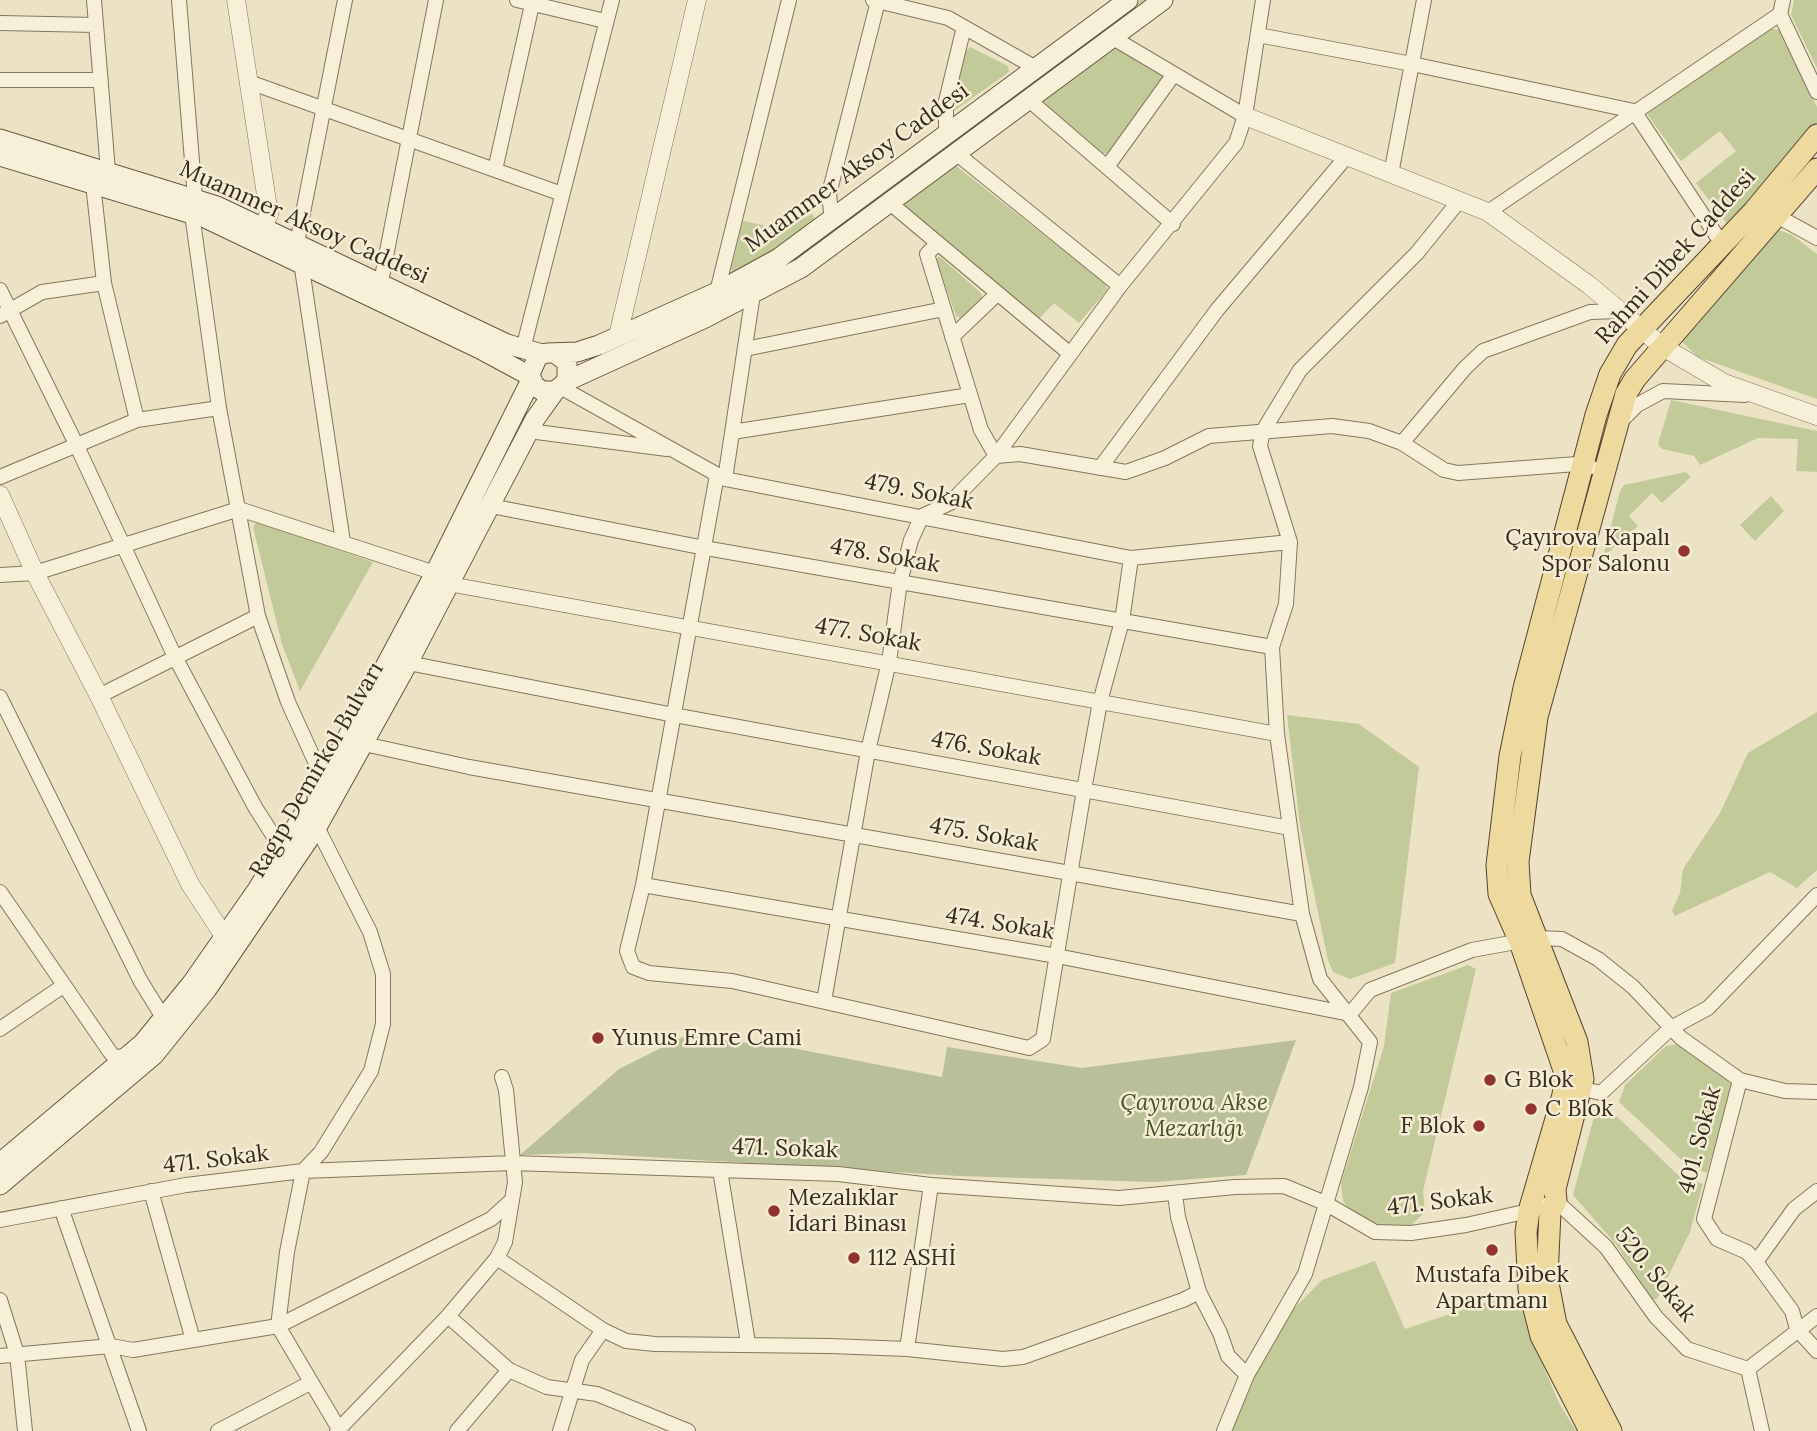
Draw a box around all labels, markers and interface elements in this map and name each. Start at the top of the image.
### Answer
street label: Muammer Aksoy Caddesi [740,77,974,259]
street label: Muammer Aksoy Caddesi [175,155,433,291]
street label: Rahmi Dibek Caddesi [1590,164,1762,350]
street label: 479. Sokak [862,468,976,516]
place label: Çayırova Kapalı Spor Salonu [1505,524,1670,578]
street label: 478. Sokak [828,533,942,579]
marker: Çayırova Kapalı Spor Salonu [1676,543,1692,559]
street label: 477. Sokak [813,612,923,658]
street label: Ragıp Demirkol Bulvarı [244,657,390,883]
street label: 476. Sokak [929,726,1043,772]
street label: 475. Sokak [927,812,1041,858]
street label: 474. Sokak [944,902,1056,946]
place label: Yunus Emre Cami [612,1024,802,1052]
marker: Yunus Emre Cami [590,1030,606,1046]
place label: G Blok [1504,1066,1574,1094]
marker: G Blok [1482,1072,1498,1088]
street label: 401. Sokak [1672,1083,1728,1197]
park label: Çayırova Akse Mezarlığı [1120,1089,1268,1143]
place label: C Blok [1545,1095,1613,1123]
marker: C Blok [1523,1101,1539,1117]
place label: F Blok [1400,1112,1465,1140]
marker: F Blok [1471,1118,1487,1134]
street label: 471. Sokak [731,1133,839,1165]
street label: 471. Sokak [162,1140,270,1180]
street label: 471. Sokak [1386,1182,1494,1222]
place label: Mezalıklar İdari Binası [788,1184,907,1238]
marker: Mezalıklar İdari Binası [766,1203,782,1219]
street label: 520. Sokak [1609,1222,1701,1328]
marker: Mustafa Dibek Apartmanı [1484,1242,1500,1258]
place label: 112 ASHİ [868,1244,956,1272]
marker: 112 ASHİ [846,1250,862,1266]
place label: Mustafa Dibek Apartmanı [1415,1261,1569,1315]

